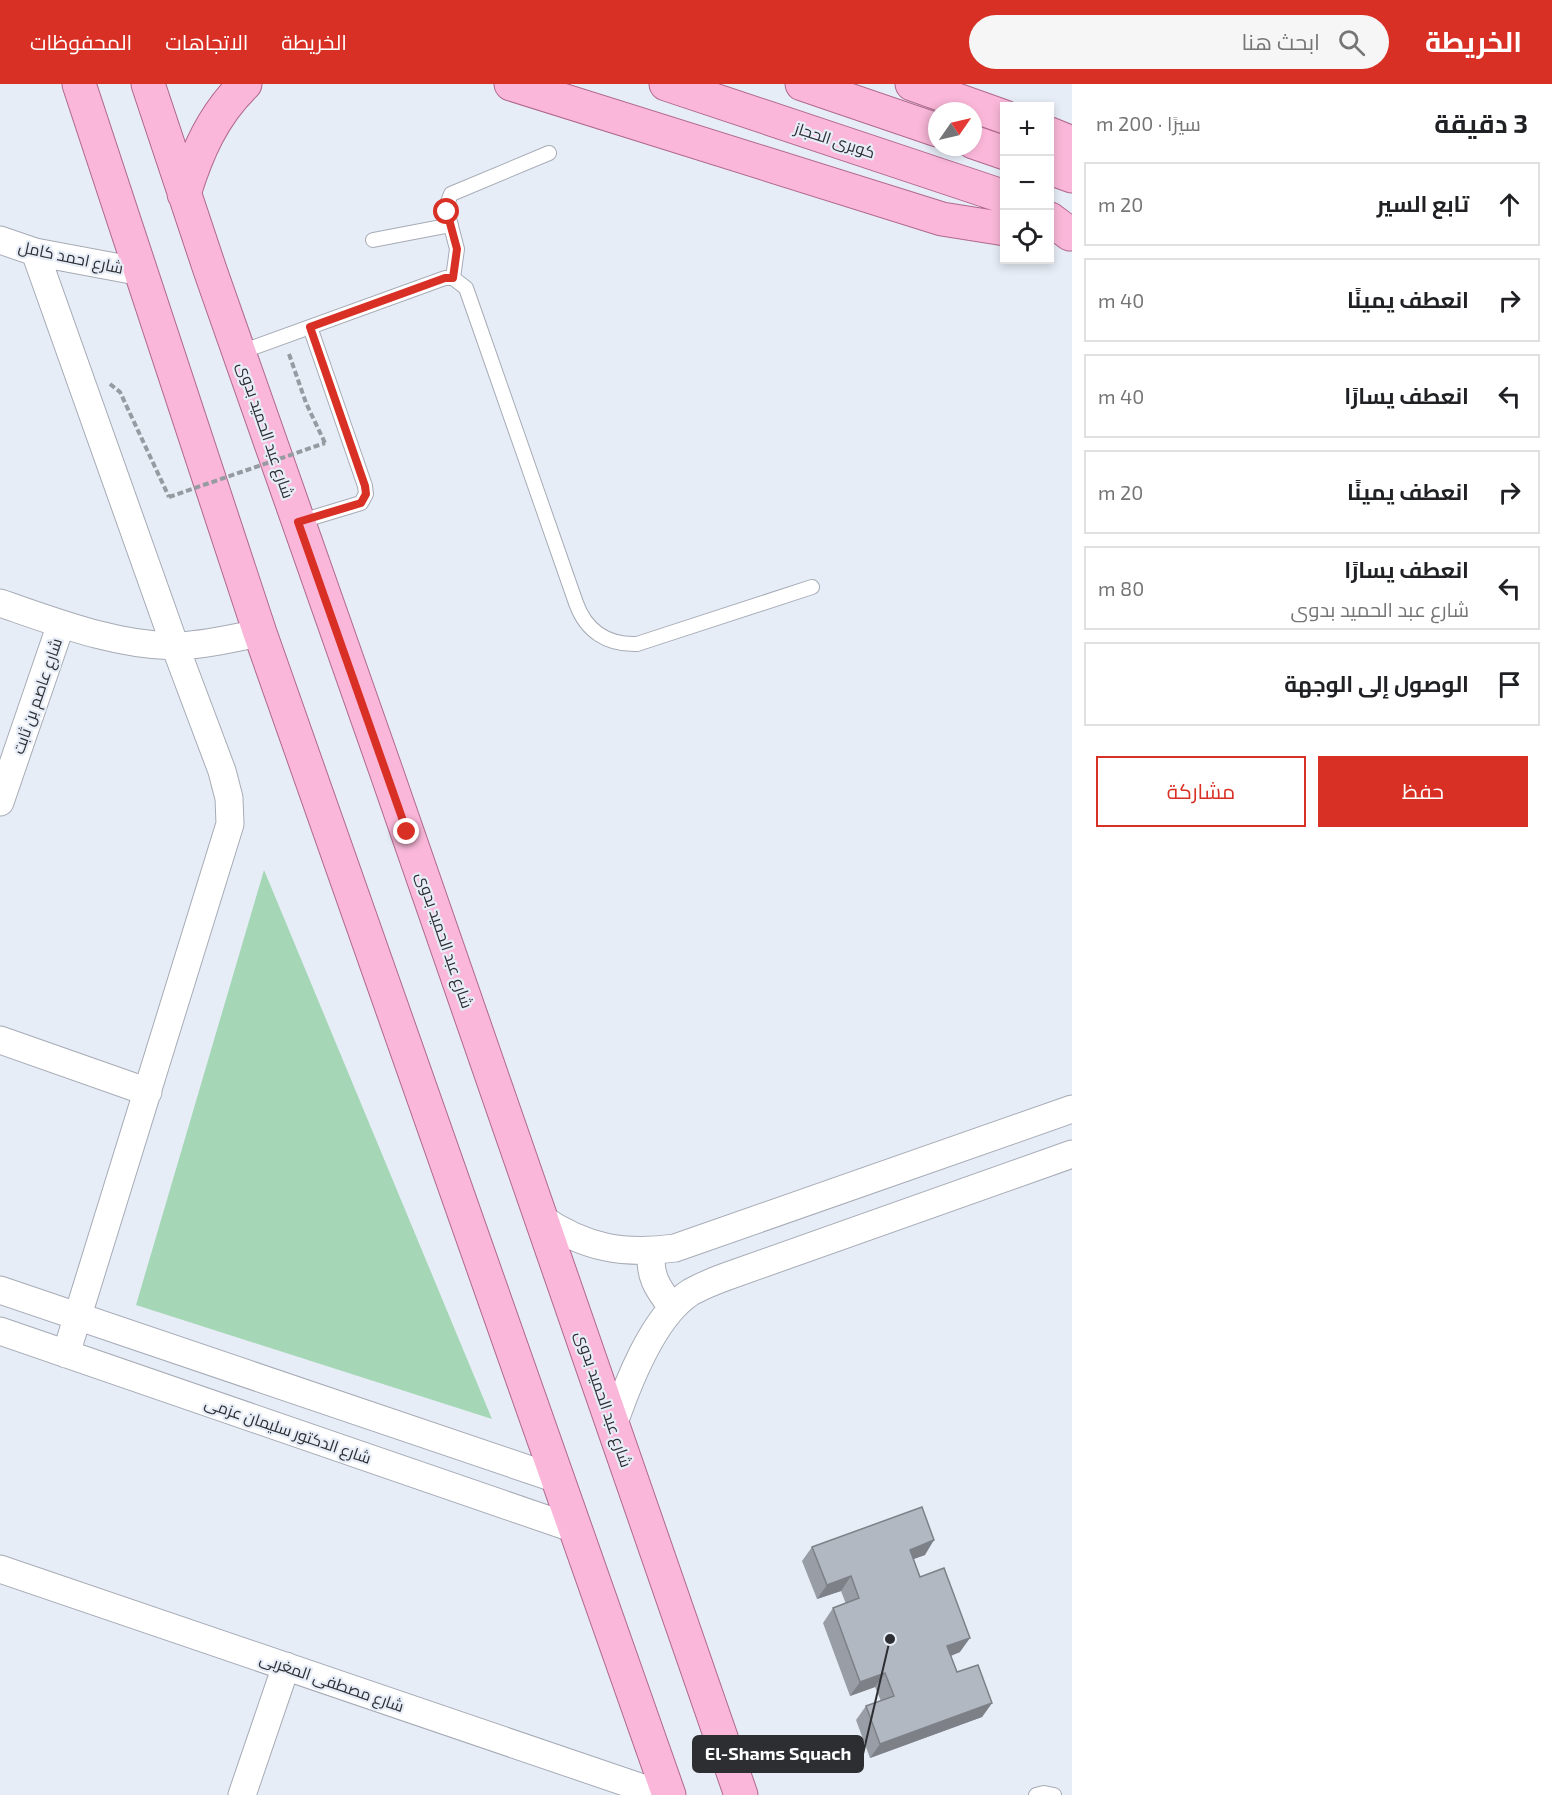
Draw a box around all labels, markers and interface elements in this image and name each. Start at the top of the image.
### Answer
search box [969,15,1389,69]
text: الخريطة [1425,24,1522,58]
icon: search [1335,26,1368,59]
text: ابحث هنا [1242,28,1320,54]
text: المحفوظات [30,29,132,54]
text: الاتجاهات [165,29,248,54]
text: الخريطة [281,29,347,54]
north arrow [928,102,982,156]
map controls [1000,102,1054,264]
button: + [1000,102,1054,156]
text: 3 دقيقة [1434,107,1528,138]
text: سيرًا · 200 m [1096,111,1201,135]
street label: كوبرى الحجاز [791,117,878,163]
button: − [1000,156,1054,210]
icon: ahead [1493,188,1526,221]
text: تابع السير [1377,190,1469,216]
text: 20 m [1098,192,1143,216]
route start [433,198,459,224]
button: locate [1000,210,1054,264]
street label: شارع احمد كامل [16,236,125,280]
icon: right [1493,284,1526,317]
text: انعطف يمينًا [1347,286,1469,312]
text: 40 m [1098,288,1144,312]
street label: شارع عبد الحميد بدوى [231,359,299,501]
icon: left [1493,380,1526,413]
text: انعطف يسارًا [1344,382,1469,408]
text: 40 m [1098,384,1144,408]
icon: right [1493,476,1526,509]
text: انعطف يمينًا [1347,478,1469,504]
text: 20 m [1098,480,1143,504]
text: انعطف يسارًا [1344,556,1469,582]
icon: left [1493,572,1526,605]
text: 80 m [1098,576,1144,600]
text: شارع عبد الحميد بدوى [1291,597,1469,621]
street label: شارع عاصم بن ثابت [8,635,68,757]
icon: arrive [1493,668,1526,701]
text: الوصول إلى الوجهة [1284,670,1469,696]
button: مشاركة [1096,756,1306,827]
button: حفظ [1318,756,1528,827]
route end [393,818,419,844]
street label: شارع عبد الحميد بدوى [410,869,478,1011]
street label: شارع عبد الحميد بدوى [569,1328,637,1470]
street label: شارع الدكتور سليمان عزمى [201,1392,374,1470]
street label: شارع مصطفى المغربى [257,1648,407,1718]
callout: El-Shams Squach [693,1736,863,1772]
text: El-Shams Squach [705,1742,851,1764]

